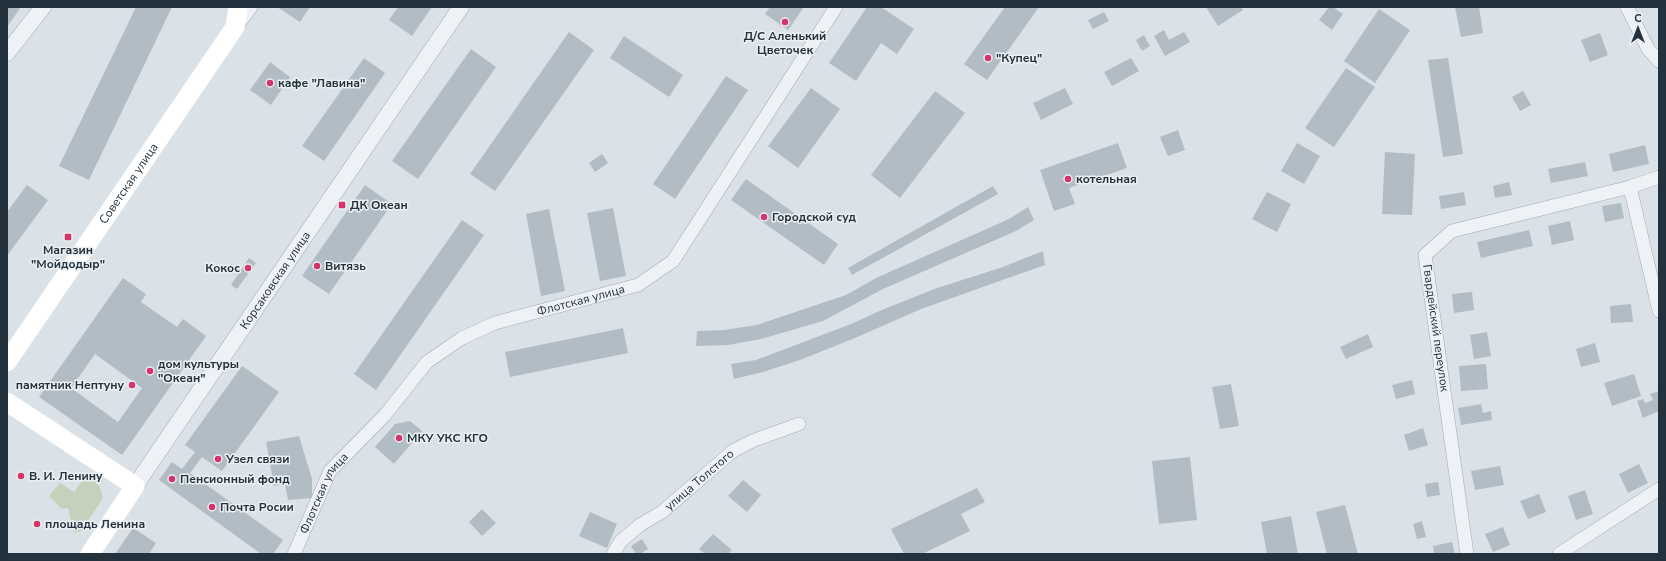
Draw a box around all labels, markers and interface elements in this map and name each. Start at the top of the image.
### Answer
north arrow [1618,8,1658,48]
text: С [1634,11,1642,26]
marker: Д/С Аленький Цветочек [780,17,790,27]
place label: Д/С Аленький Цветочек [744,28,826,58]
place label: "Купец" [996,50,1042,66]
marker: "Купец" [983,53,993,63]
place label: кафе "Лавина" [278,75,365,91]
marker: кафе "Лавина" [265,78,275,88]
street label: Советская улица [95,140,162,227]
place label: котельная [1076,171,1137,187]
marker: котельная [1063,174,1073,184]
place label: ДК Океан [350,197,408,213]
marker: ДК Океан [337,200,347,210]
place label: Городской суд [772,209,856,225]
marker: Городской суд [759,212,769,222]
street label: Корсаковская улица [236,228,314,332]
marker: Магазин "Мойдодыр" [63,232,73,242]
place label: Магазин "Мойдодыр" [31,242,105,272]
place label: Витязь [325,258,366,274]
place label: Кокос [205,260,240,276]
marker: Витязь [312,261,322,271]
marker: Кокос [243,263,253,273]
street label: Гвардейский переулок [1419,263,1453,393]
street label: Флотская улица [535,281,627,320]
place label: дом культуры "Океан" [158,356,239,386]
marker: дом культуры "Океан" [145,366,155,376]
place label: памятник Нептуну [16,377,125,393]
marker: памятник Нептуну [127,380,137,390]
place label: МКУ УКС КГО [407,430,488,446]
marker: МКУ УКС КГО [394,433,404,443]
street label: улица Толстого [661,446,738,514]
street label: Флотская улица [296,449,352,536]
place label: Узел связи [225,451,290,467]
marker: Узел связи [213,454,223,464]
place label: В. И. Ленину [29,468,103,484]
marker: В. И. Ленину [16,471,26,481]
place label: Пенсионный фонд [180,471,290,487]
marker: Пенсионный фонд [167,474,177,484]
place label: Почта Росии [220,499,294,515]
marker: Почта Росии [207,502,217,512]
place label: площадь Ленина [45,516,145,532]
marker: площадь Ленина [32,519,42,529]

